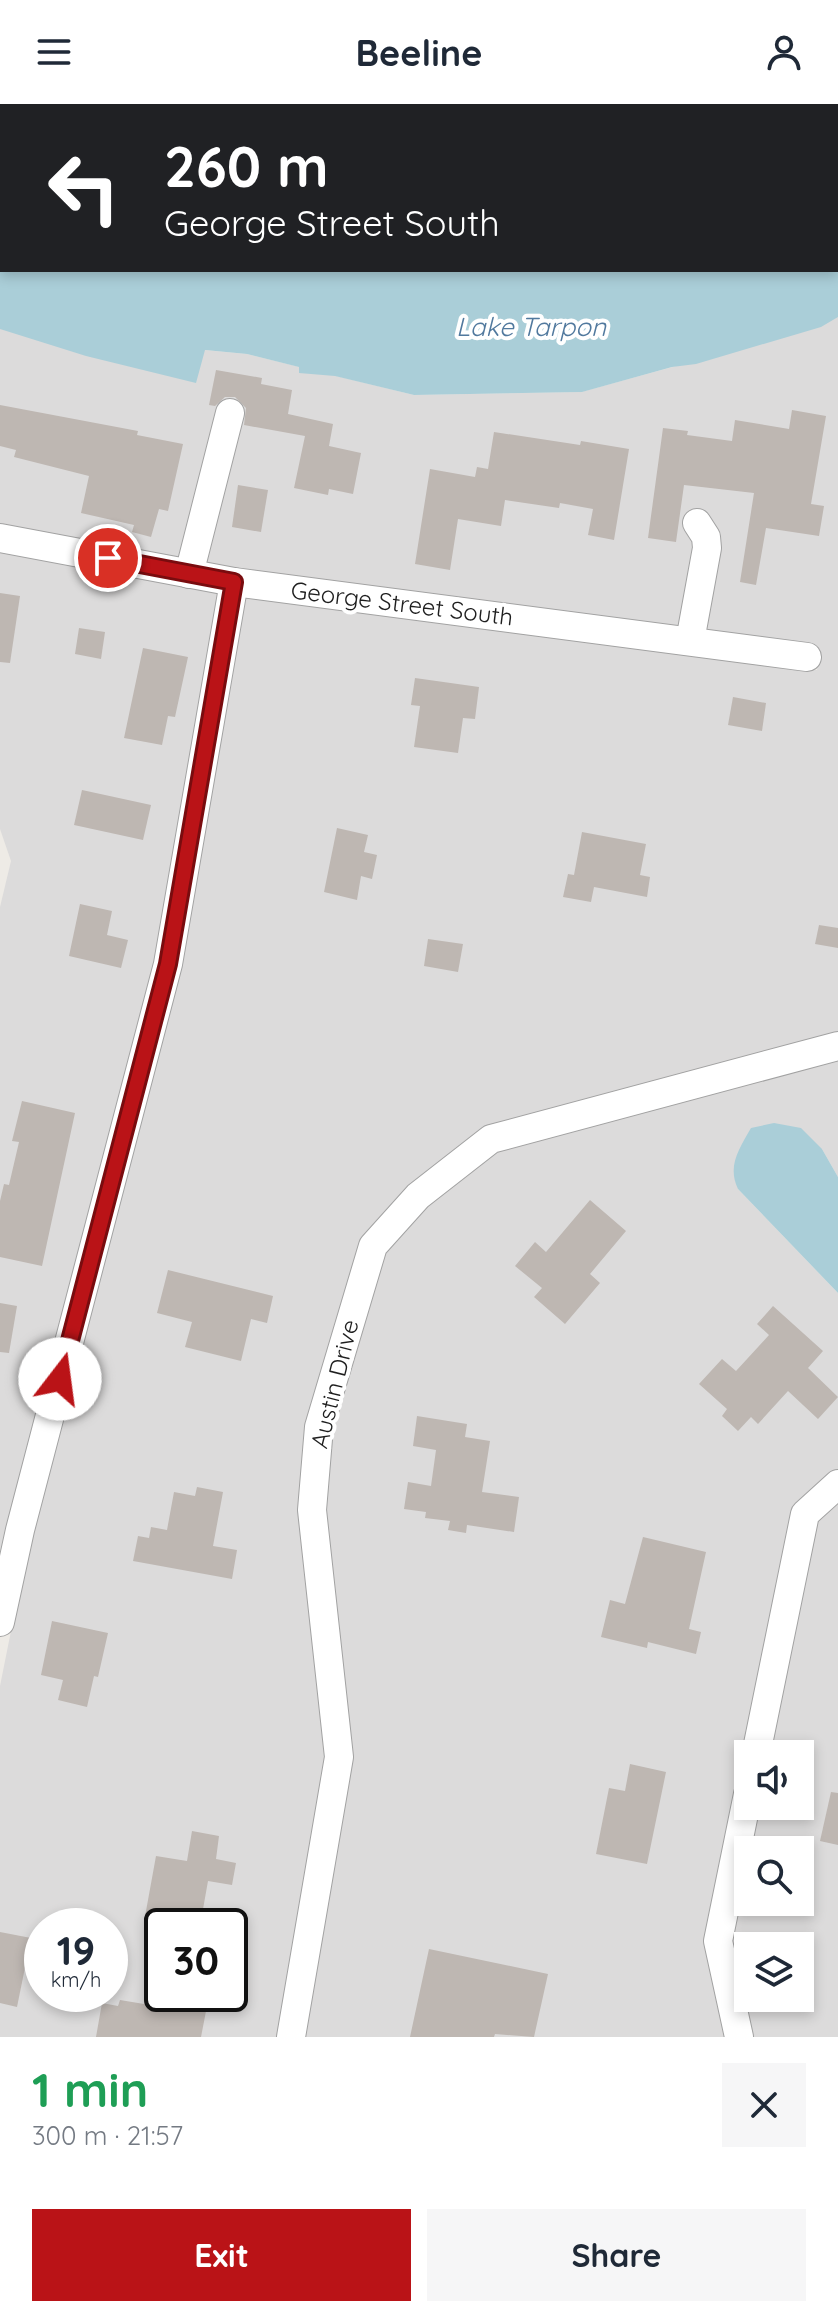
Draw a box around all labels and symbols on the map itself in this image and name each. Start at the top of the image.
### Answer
water label: Lake Tarpon [456,310,607,343]
pin [74,524,142,592]
street label: George Street South [289,574,515,632]
street label: Austin Drive [304,1316,365,1451]
position arrow [18,1337,102,1421]
speed limit sign: 30 [144,1908,248,2012]

